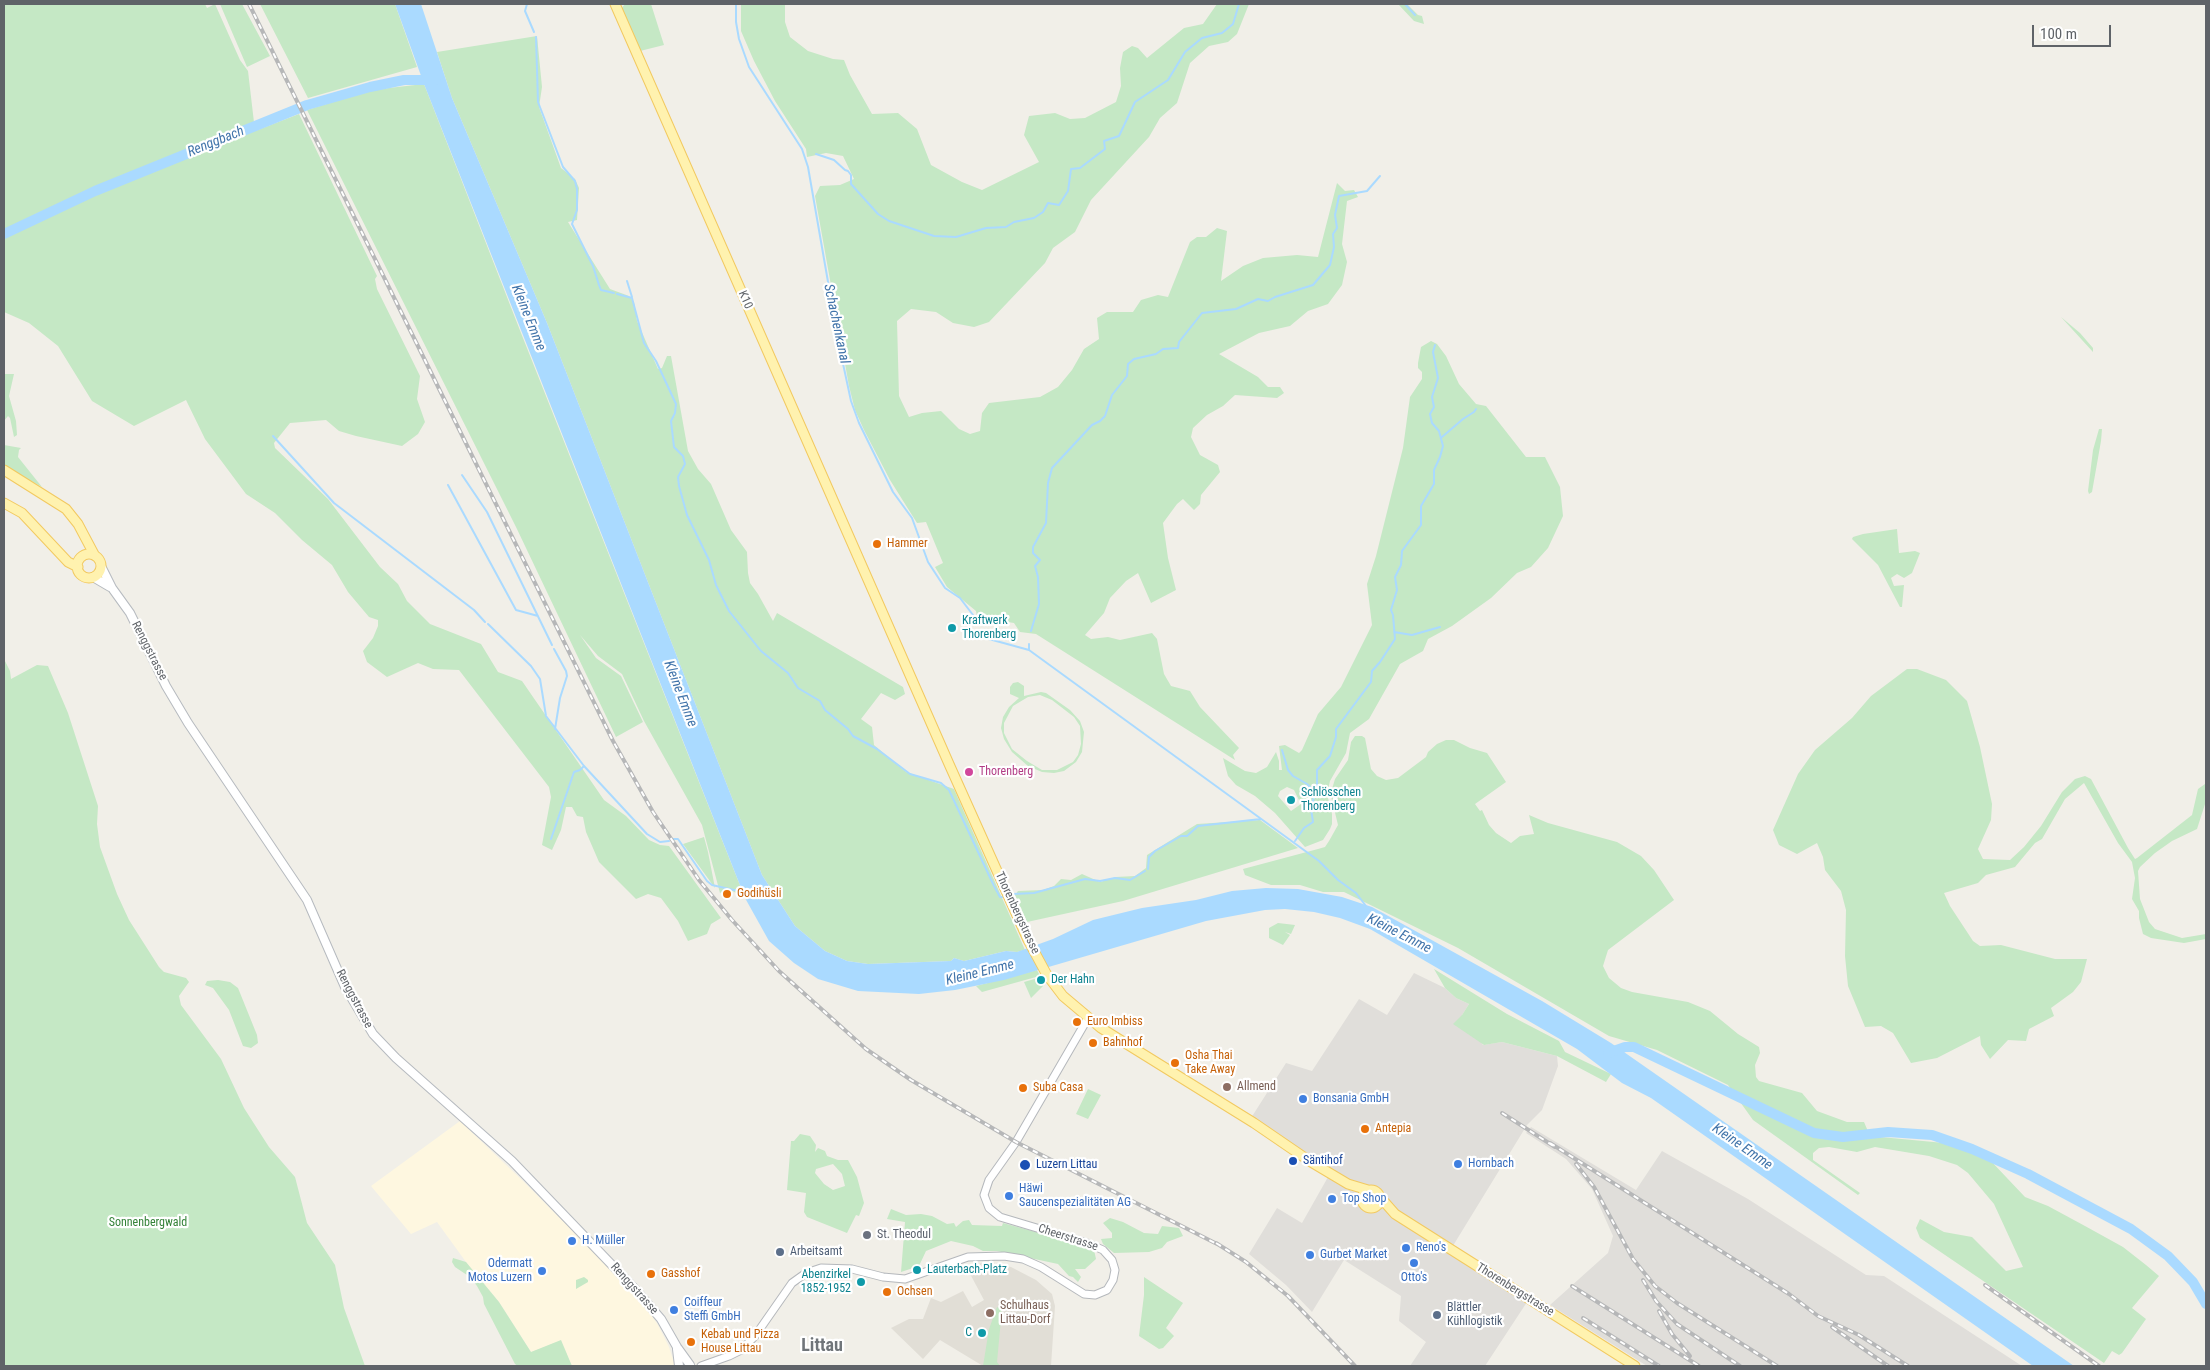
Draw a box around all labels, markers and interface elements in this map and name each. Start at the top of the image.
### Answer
scale bar [2035,15,2114,47]
text: 100 m [2040,25,2077,43]
water label: Renggbach [185,123,247,161]
water label: Kleine Emme [507,283,549,353]
water label: Schachenkanal [819,283,853,365]
street label: K10 [735,289,755,311]
place label: Hammer [887,537,928,551]
marker: Hammer [871,538,883,550]
place label: Kraftwerk Thorenberg [962,614,1016,642]
street label: Renggstrasse [128,619,170,683]
marker: Kraftwerk Thorenberg [946,622,958,634]
water label: Kleine Emme [660,658,700,730]
place label: Thorenberg [979,765,1033,779]
marker: Thorenberg [963,766,975,778]
place label: Schlösschen Thorenberg [1301,786,1361,814]
marker: Schlösschen Thorenberg [1285,794,1297,806]
street label: Thorenbergstrasse [992,870,1042,956]
place label: Godihüsli [737,887,781,901]
marker: Godihüsli [721,888,733,900]
water label: Kleine Emme [1364,911,1434,957]
water label: Kleine Emme [944,956,1016,990]
street label: Renggstrasse [333,967,375,1031]
place label: Der Hahn [1051,973,1095,987]
marker: Der Hahn [1035,974,1047,986]
place label: Euro Imbiss [1087,1015,1143,1029]
marker: Euro Imbiss [1071,1016,1083,1028]
place label: Bahnhof [1103,1036,1143,1050]
marker: Bahnhof [1087,1037,1099,1049]
place label: Osha Thai Take Away [1185,1049,1235,1077]
marker: Osha Thai Take Away [1169,1057,1181,1069]
place label: Allmend [1237,1080,1276,1094]
place label: Suba Casa [1033,1081,1083,1095]
marker: Allmend [1221,1081,1233,1093]
marker: Suba Casa [1017,1082,1029,1094]
place label: Bonsania GmbH [1313,1092,1389,1106]
marker: Bonsania GmbH [1297,1093,1309,1105]
water label: Kleine Emme [1709,1120,1775,1174]
place label: Antepia [1375,1122,1411,1136]
marker: Antepia [1359,1123,1371,1135]
place label: Säntihof [1303,1154,1343,1168]
marker: Säntihof [1287,1155,1299,1167]
place label: Hornbach [1468,1157,1514,1171]
marker: Luzern Littau [1018,1158,1032,1172]
place label: Luzern Littau [1036,1158,1097,1172]
marker: Hornbach [1452,1158,1464,1170]
place label: Häwi Saucenspezialitäten AG [1019,1182,1131,1210]
marker: Häwi Saucenspezialitäten AG [1003,1190,1015,1202]
place label: Top Shop [1342,1192,1386,1206]
marker: Top Shop [1326,1193,1338,1205]
park label: Sonnenbergwald [109,1216,187,1230]
street label: Cheerstrasse [1036,1222,1100,1254]
place label: St. Theodul [877,1228,931,1242]
marker: St. Theodul [861,1229,873,1241]
place label: H. Müller [582,1234,625,1248]
marker: H. Müller [566,1235,578,1247]
place label: Reno's [1416,1241,1446,1255]
marker: Reno's [1400,1242,1412,1254]
place label: Arbeitsamt [790,1245,842,1259]
marker: Arbeitsamt [774,1246,786,1258]
place label: Gurbet Market [1320,1248,1387,1262]
marker: Gurbet Market [1304,1249,1316,1261]
place label: Odermatt Motos Luzern [468,1257,532,1285]
marker: Otto's [1408,1257,1420,1269]
street label: Renggstrasse [607,1260,661,1318]
street label: Thorenbergstrasse [1474,1260,1556,1320]
place label: Lauterbach-Platz [927,1263,1007,1277]
marker: Lauterbach-Platz [911,1264,923,1276]
marker: Odermatt Motos Luzern [536,1265,548,1277]
place label: Gasshof [661,1267,700,1281]
marker: Gasshof [645,1268,657,1280]
place label: Abenzirkel 1852-1952 [801,1268,851,1296]
place label: Otto's [1401,1271,1427,1285]
marker: Abenzirkel 1852-1952 [855,1276,867,1288]
place label: Ochsen [897,1285,932,1299]
marker: Ochsen [881,1286,893,1298]
place label: Coiffeur Steffi GmbH [684,1296,741,1324]
place label: Schulhaus Littau-Dorf [1000,1299,1051,1327]
place label: Blättler Kühllogistik [1447,1301,1502,1329]
marker: Coiffeur Steffi GmbH [668,1304,680,1316]
marker: Schulhaus Littau-Dorf [984,1307,996,1319]
marker: Blättler Kühllogistik [1431,1309,1443,1321]
place label: C [965,1326,972,1340]
marker: C [976,1327,988,1339]
place label: Kebab und Pizza House Littau [701,1328,779,1356]
district label: Littau [801,1335,843,1357]
marker: Kebab und Pizza House Littau [685,1336,697,1348]

